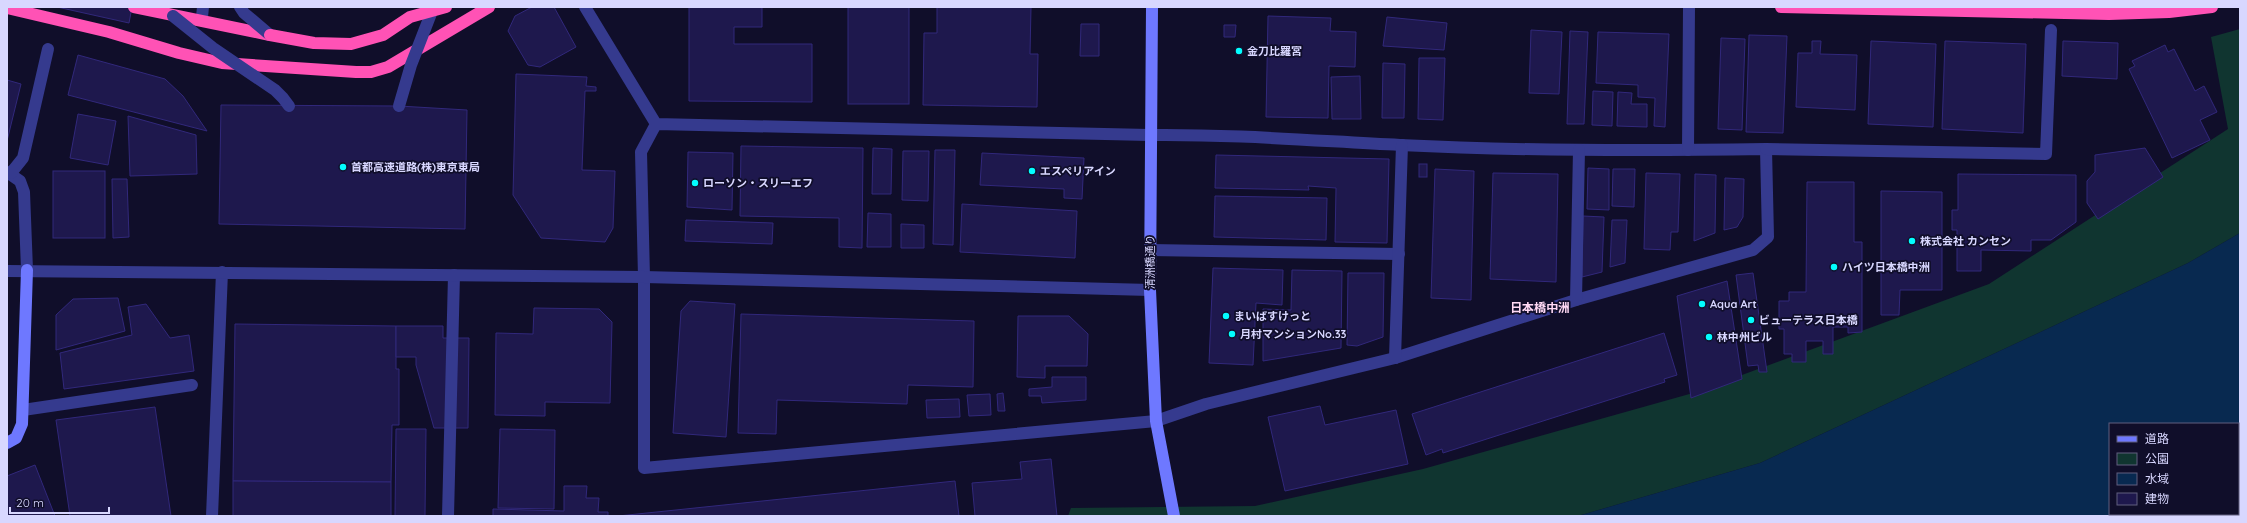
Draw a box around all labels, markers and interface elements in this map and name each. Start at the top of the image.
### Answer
place label: 金刀比羅宮 [1247,44,1302,58]
marker: 金刀比羅宮 [1234,46,1244,56]
place label: 首都高速道路(株)東京東局 [351,160,480,174]
marker: 首都高速道路(株)東京東局 [338,162,348,172]
place label: エスペリアイン [1040,164,1116,178]
marker: エスペリアイン [1027,166,1037,176]
place label: ローソン・スリーエフ [703,176,813,190]
marker: ローソン・スリーエフ [690,178,700,188]
place label: 株式会社 カンセン [1920,234,2011,248]
street label: 清洲橋通り [1143,235,1157,290]
marker: 株式会社 カンセン [1907,236,1917,246]
place label: ハイツ日本橋中洲 [1842,260,1930,274]
marker: ハイツ日本橋中洲 [1829,262,1839,272]
place label: Aqua Art [1710,297,1757,311]
marker: Aqua Art [1697,299,1707,309]
district label: 日本橋中洲 [1510,300,1570,315]
place label: まいばすけっと [1234,309,1311,323]
marker: まいばすけっと [1221,311,1231,321]
place label: ビューテラス日本橋 [1759,313,1858,327]
marker: ビューテラス日本橋 [1746,315,1756,325]
place label: 月村マンションNo.33 [1240,327,1347,341]
marker: 月村マンションNo.33 [1227,329,1237,339]
place label: 林中州ビル [1717,330,1772,344]
marker: 林中州ビル [1704,332,1714,342]
legend [2109,423,2239,515]
text: 道路 [2145,431,2169,446]
text: 公園 [2145,451,2169,466]
text: 水域 [2145,471,2169,486]
scale bar [10,489,109,515]
text: 建物 [2145,491,2169,506]
text: 20 m [16,495,44,510]

